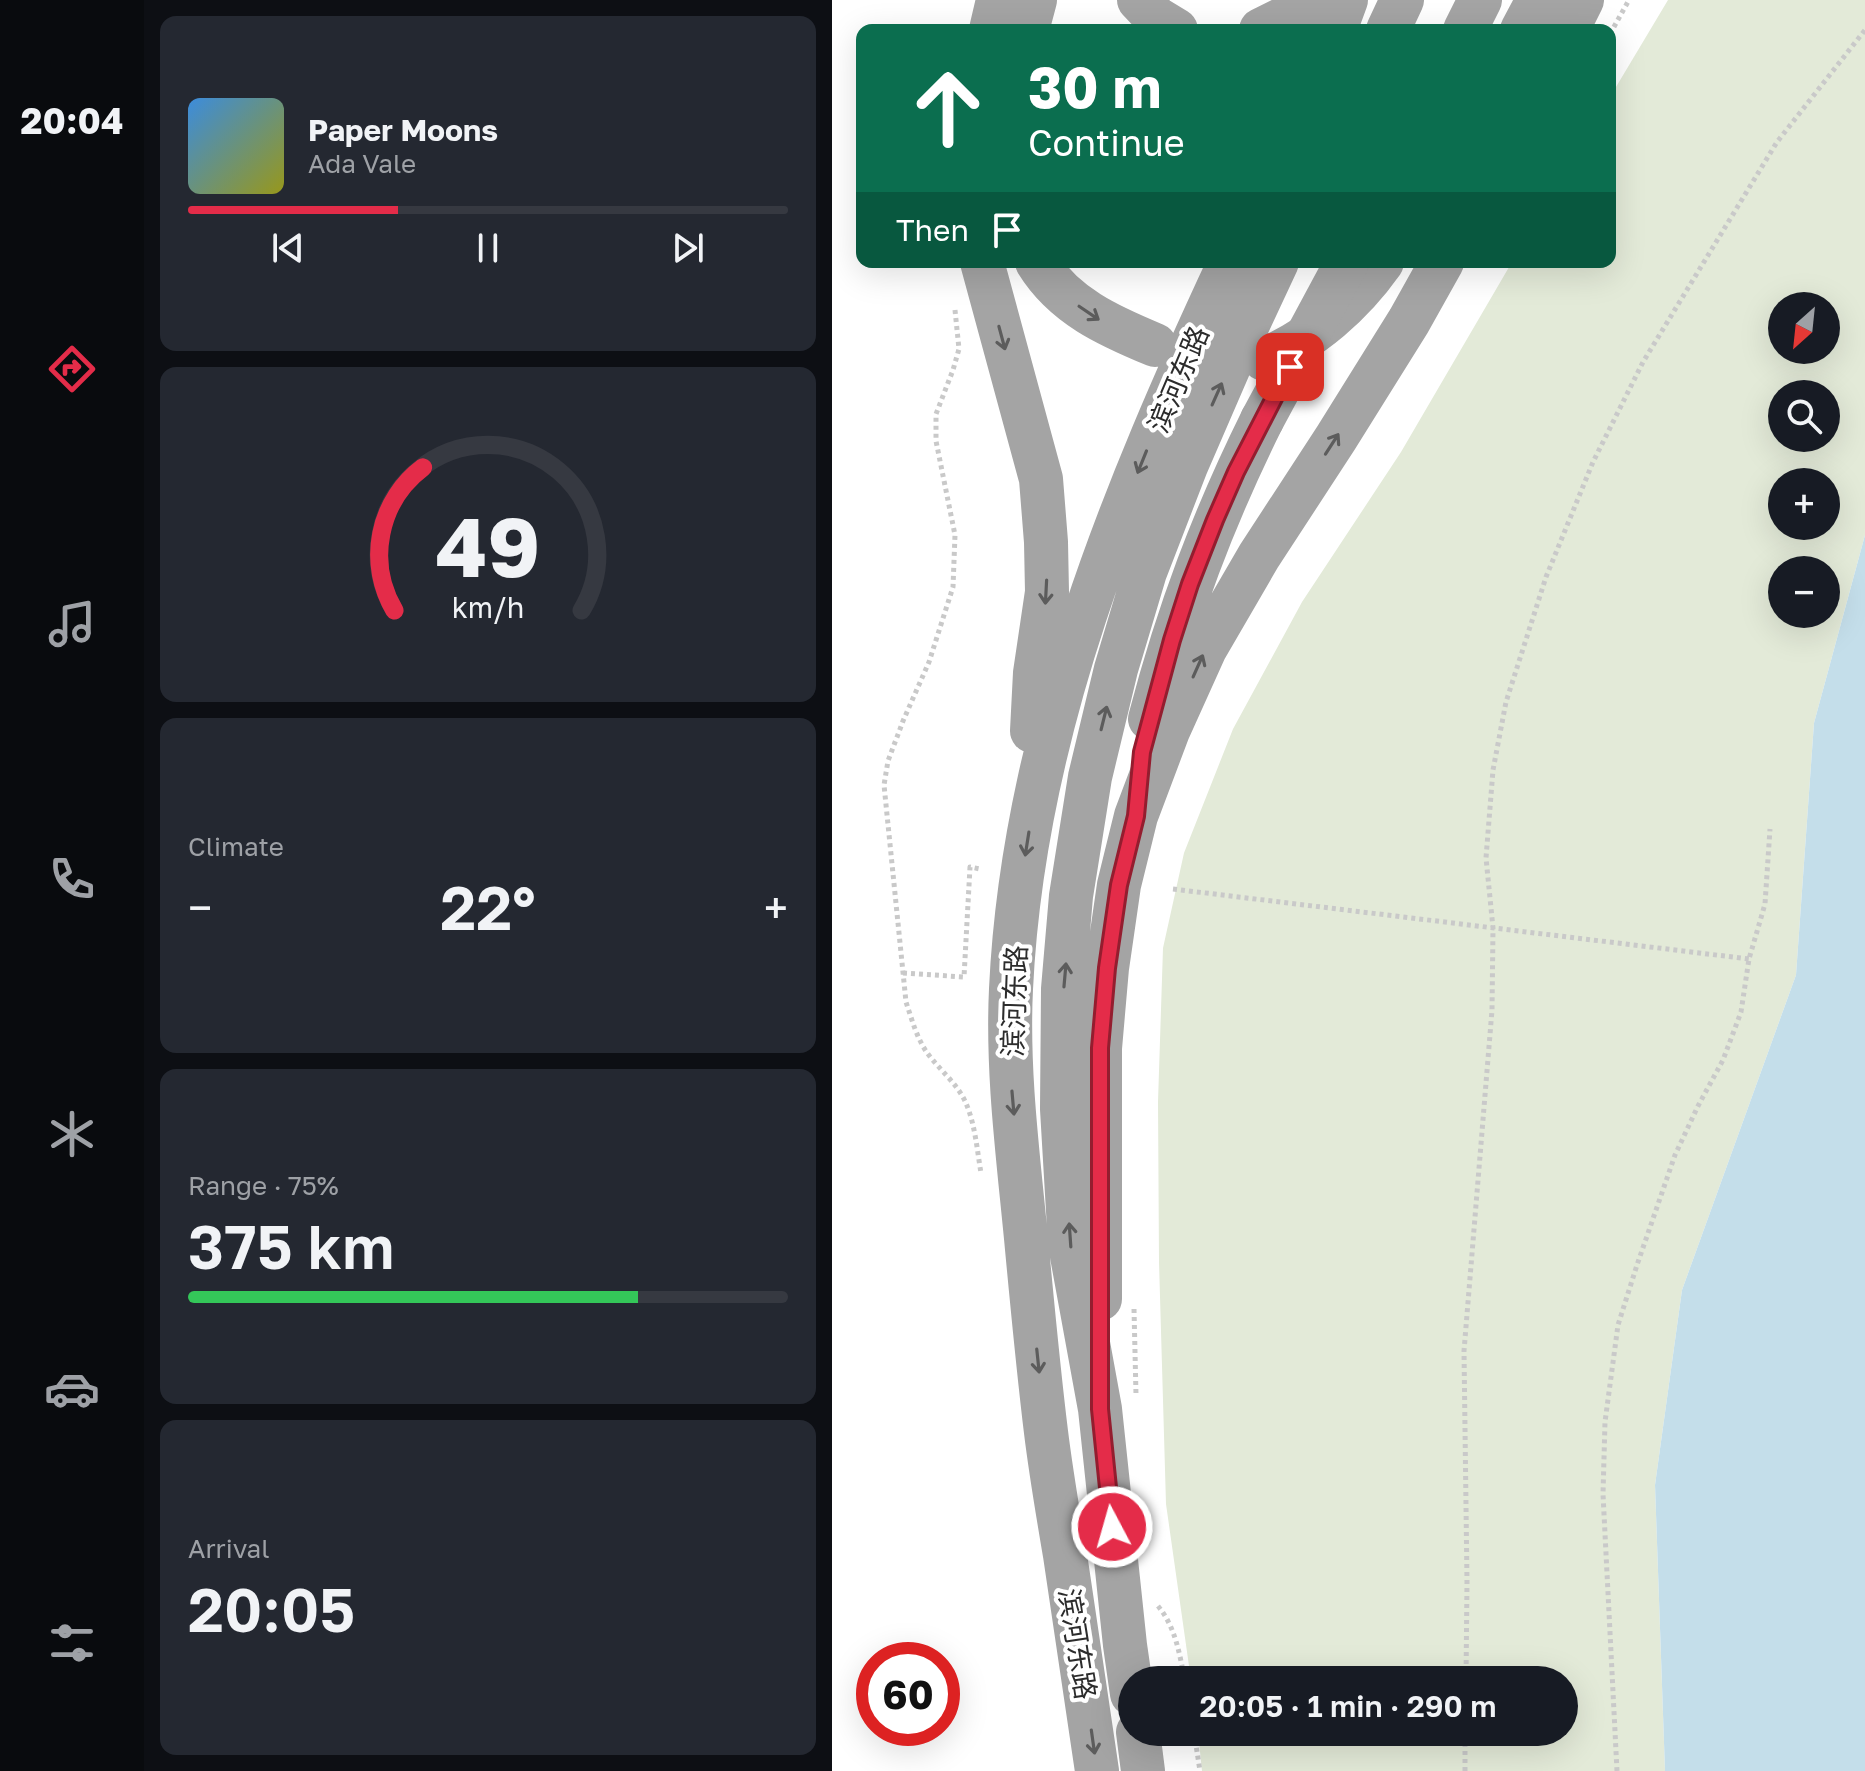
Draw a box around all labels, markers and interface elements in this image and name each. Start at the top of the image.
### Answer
text: 30 m [1028,53,1162,120]
icon: ahead [896,56,1000,160]
text: 20:04 [21,99,123,142]
text: Paper Moons [308,112,498,148]
text: Continue [1028,121,1185,164]
text: Ada Vale [308,148,416,179]
icon: arrive [985,208,1029,252]
text: Then [896,212,969,248]
icon: previous [266,226,310,270]
icon: pause [466,226,510,270]
icon: next [666,226,710,270]
north arrow [1768,292,1840,364]
map controls [1768,292,1840,628]
one-way arrow [1077,305,1100,321]
street label: 滨河东路 [1141,321,1215,437]
one-way arrow [995,324,1010,350]
pin [1256,333,1324,401]
icon: directions [44,341,100,397]
icon: arrive [1268,345,1312,389]
button: search [1768,380,1840,452]
one-way arrow [1210,382,1225,406]
one-way arrow [1325,433,1341,456]
one-way arrow [1134,449,1149,474]
button: + [1768,468,1840,540]
text: 49 [436,494,540,594]
button: − [1768,556,1840,628]
one-way arrow [1038,578,1053,605]
text: km/h [452,590,524,624]
icon: music [44,596,100,652]
one-way arrow [1191,654,1206,679]
one-way arrow [1098,706,1113,732]
one-way arrow [1019,830,1034,856]
text: Climate [188,831,284,862]
icon: phone [44,851,100,907]
text: 22° [440,871,536,943]
text: − [188,881,212,934]
text: + [764,881,788,934]
street label: 滨河东路 [996,944,1032,1058]
one-way arrow [1057,962,1072,989]
one-way arrow [1006,1089,1021,1116]
icon: climate [44,1106,100,1162]
text: Range · 75% [188,1170,339,1201]
text: 375 km [188,1210,395,1282]
one-way arrow [1062,1222,1077,1249]
one-way arrow [1031,1347,1046,1374]
icon: car [44,1361,100,1417]
position arrow [1070,1485,1154,1569]
text: Arrival [188,1533,269,1564]
text: 20:05 [188,1573,355,1645]
street label: 滨河东路 [1053,1586,1103,1702]
icon: filters [44,1615,100,1671]
speed limit sign: 60 [856,1642,960,1746]
text: 20:05 · 1 min · 290 m [1200,1688,1496,1724]
one-way arrow [1086,1729,1101,1754]

